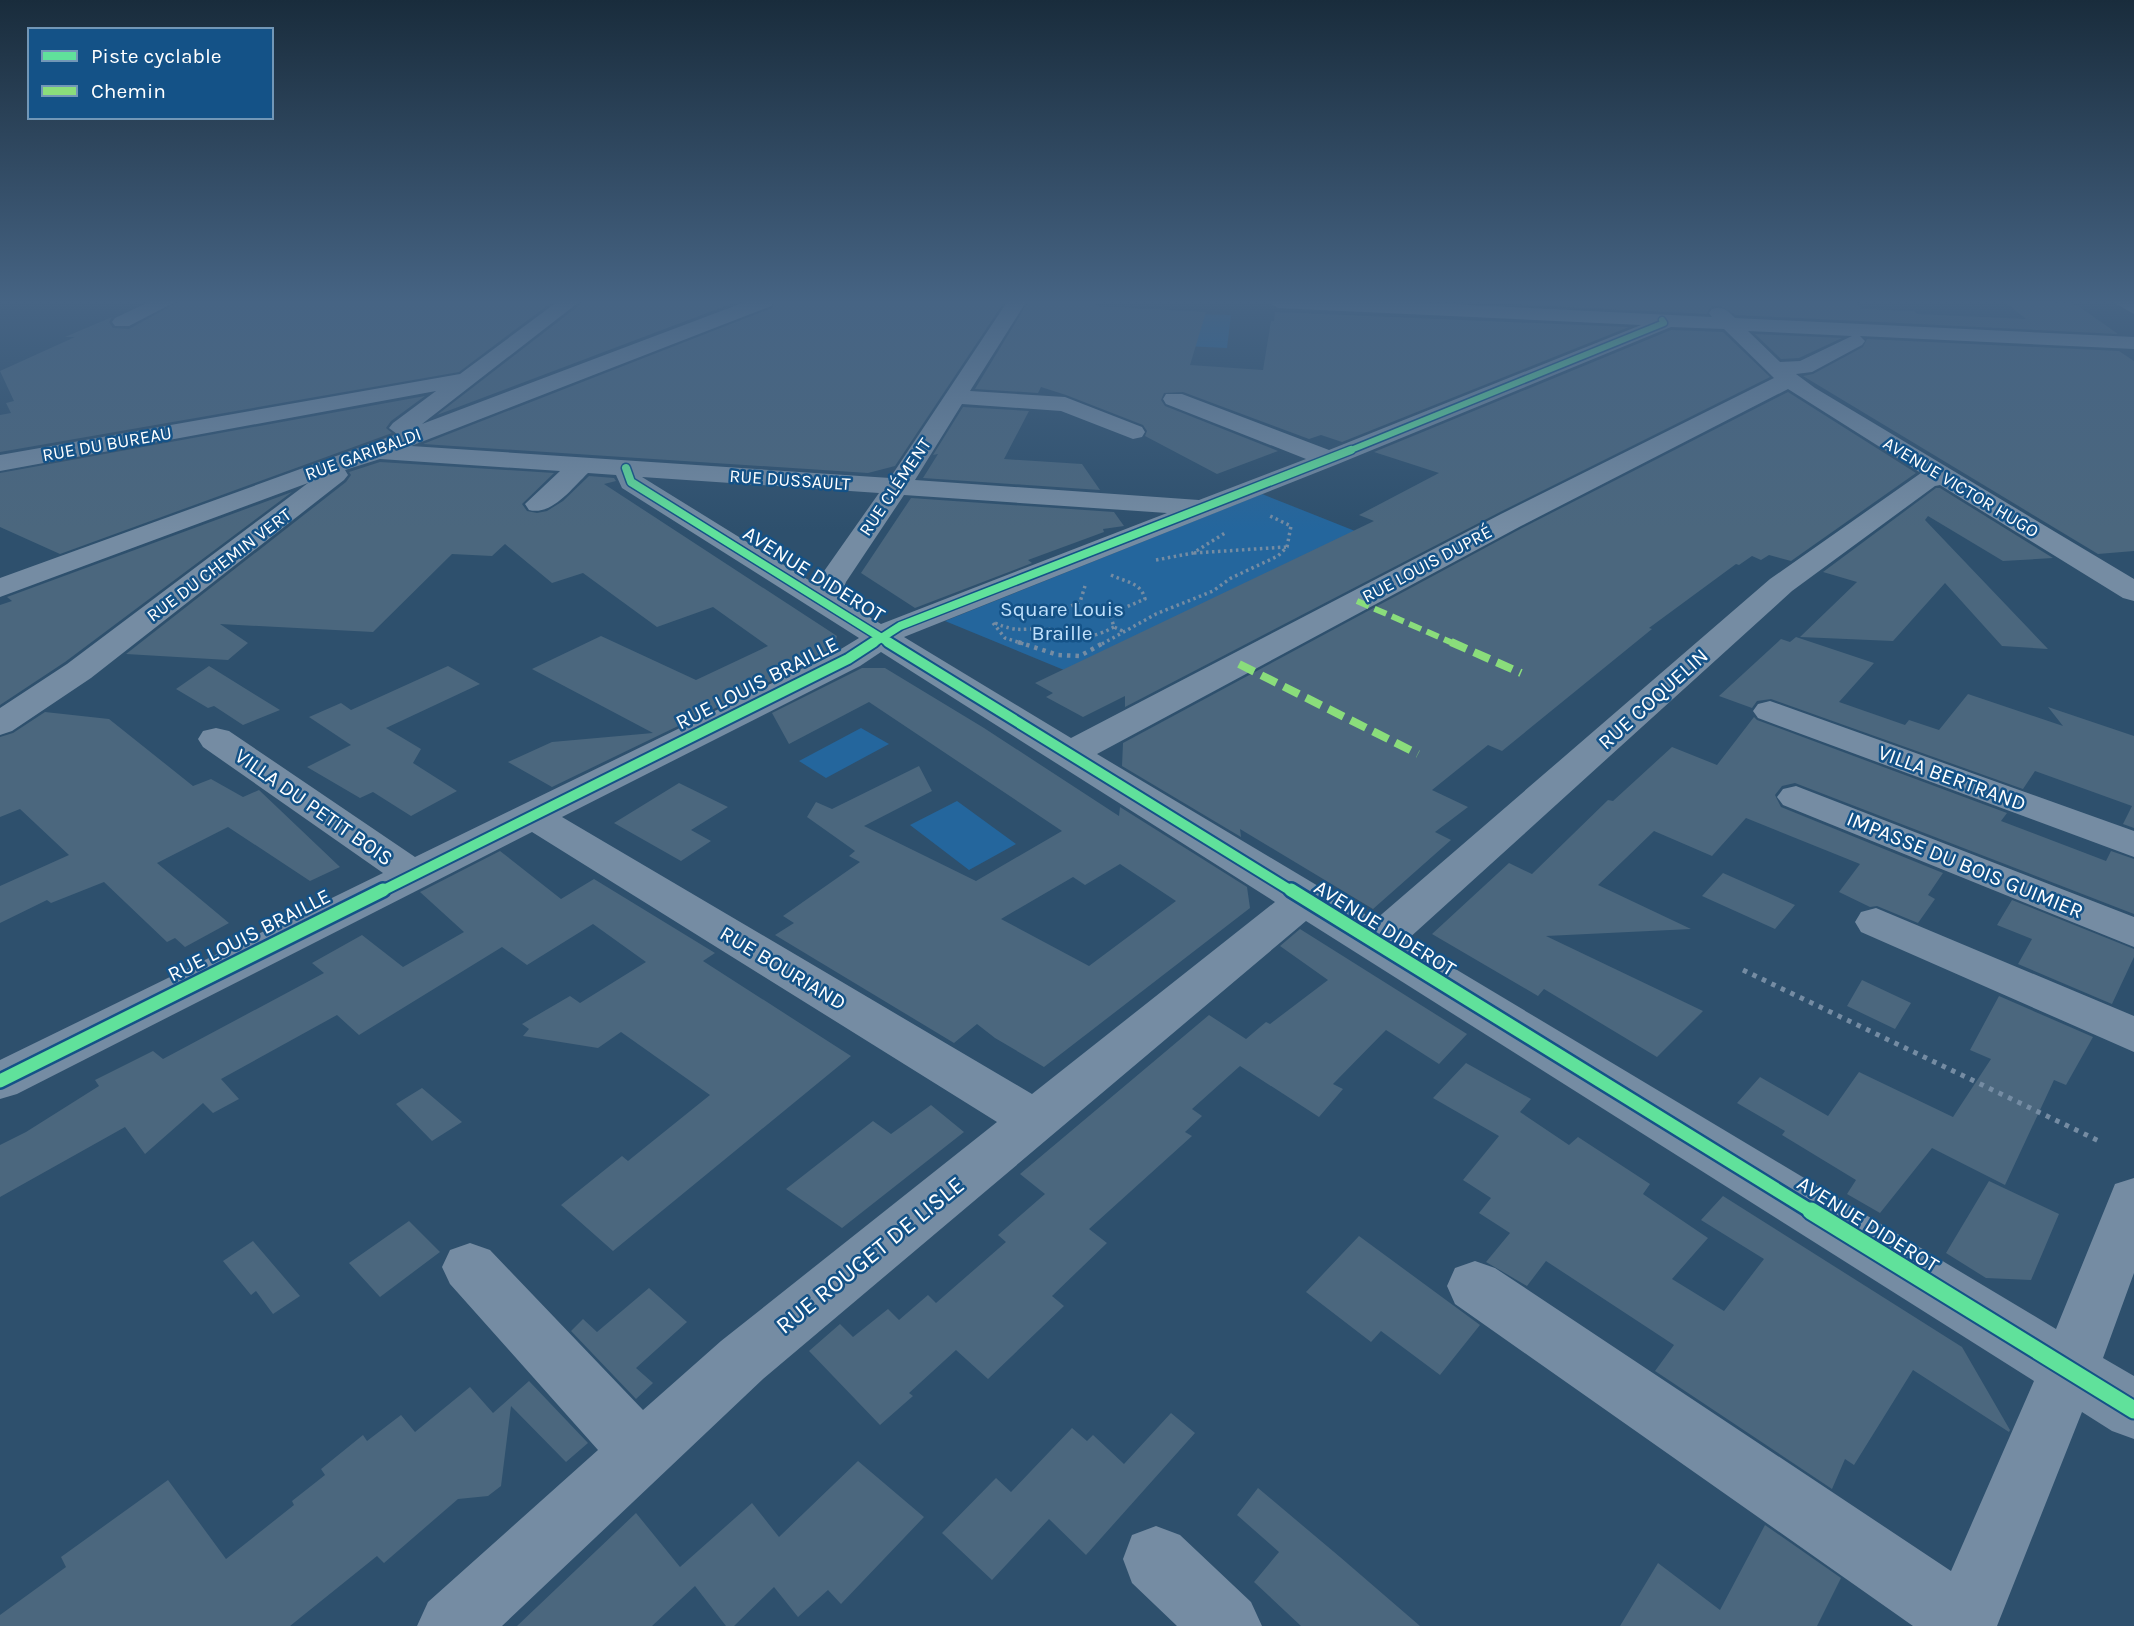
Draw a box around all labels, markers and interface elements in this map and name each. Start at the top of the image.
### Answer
legend [28,28,273,119]
text: Piste cyclable [91,44,222,68]
text: Chemin [91,79,166,103]
street label: RUE DU BUREAU [40,422,174,466]
street label: RUE GARIBALDI [302,423,424,485]
street label: AVENUE VICTOR HUGO [1879,432,2043,542]
street label: RUE CLÉMENT [853,433,936,540]
street label: RUE DUSSAULT [729,465,851,495]
street label: RUE DU CHEMIN VERT [142,503,296,627]
street label: RUE LOUIS DUPRÉ [1358,520,1496,607]
street label: AVENUE DIDEROT [739,521,890,627]
park label: Square Louis Braille [1000,597,1124,645]
street label: RUE LOUIS BRAILLE [672,632,842,734]
street label: RUE COQUELIN [1593,644,1713,754]
street label: VILLA BERTRAND [1875,740,2029,816]
street label: VILLA DU PETIT BOIS [230,743,398,871]
street label: IMPASSE DU BOIS GUIMIER [1843,807,2087,923]
street label: AVENUE DIDEROT [1310,875,1461,981]
street label: RUE LOUIS BRAILLE [164,884,334,986]
street label: RUE BOURIAND [716,921,850,1015]
street label: RUE ROUGET DE LISLE [770,1170,970,1340]
street label: AVENUE DIDEROT [1793,1171,1944,1277]

